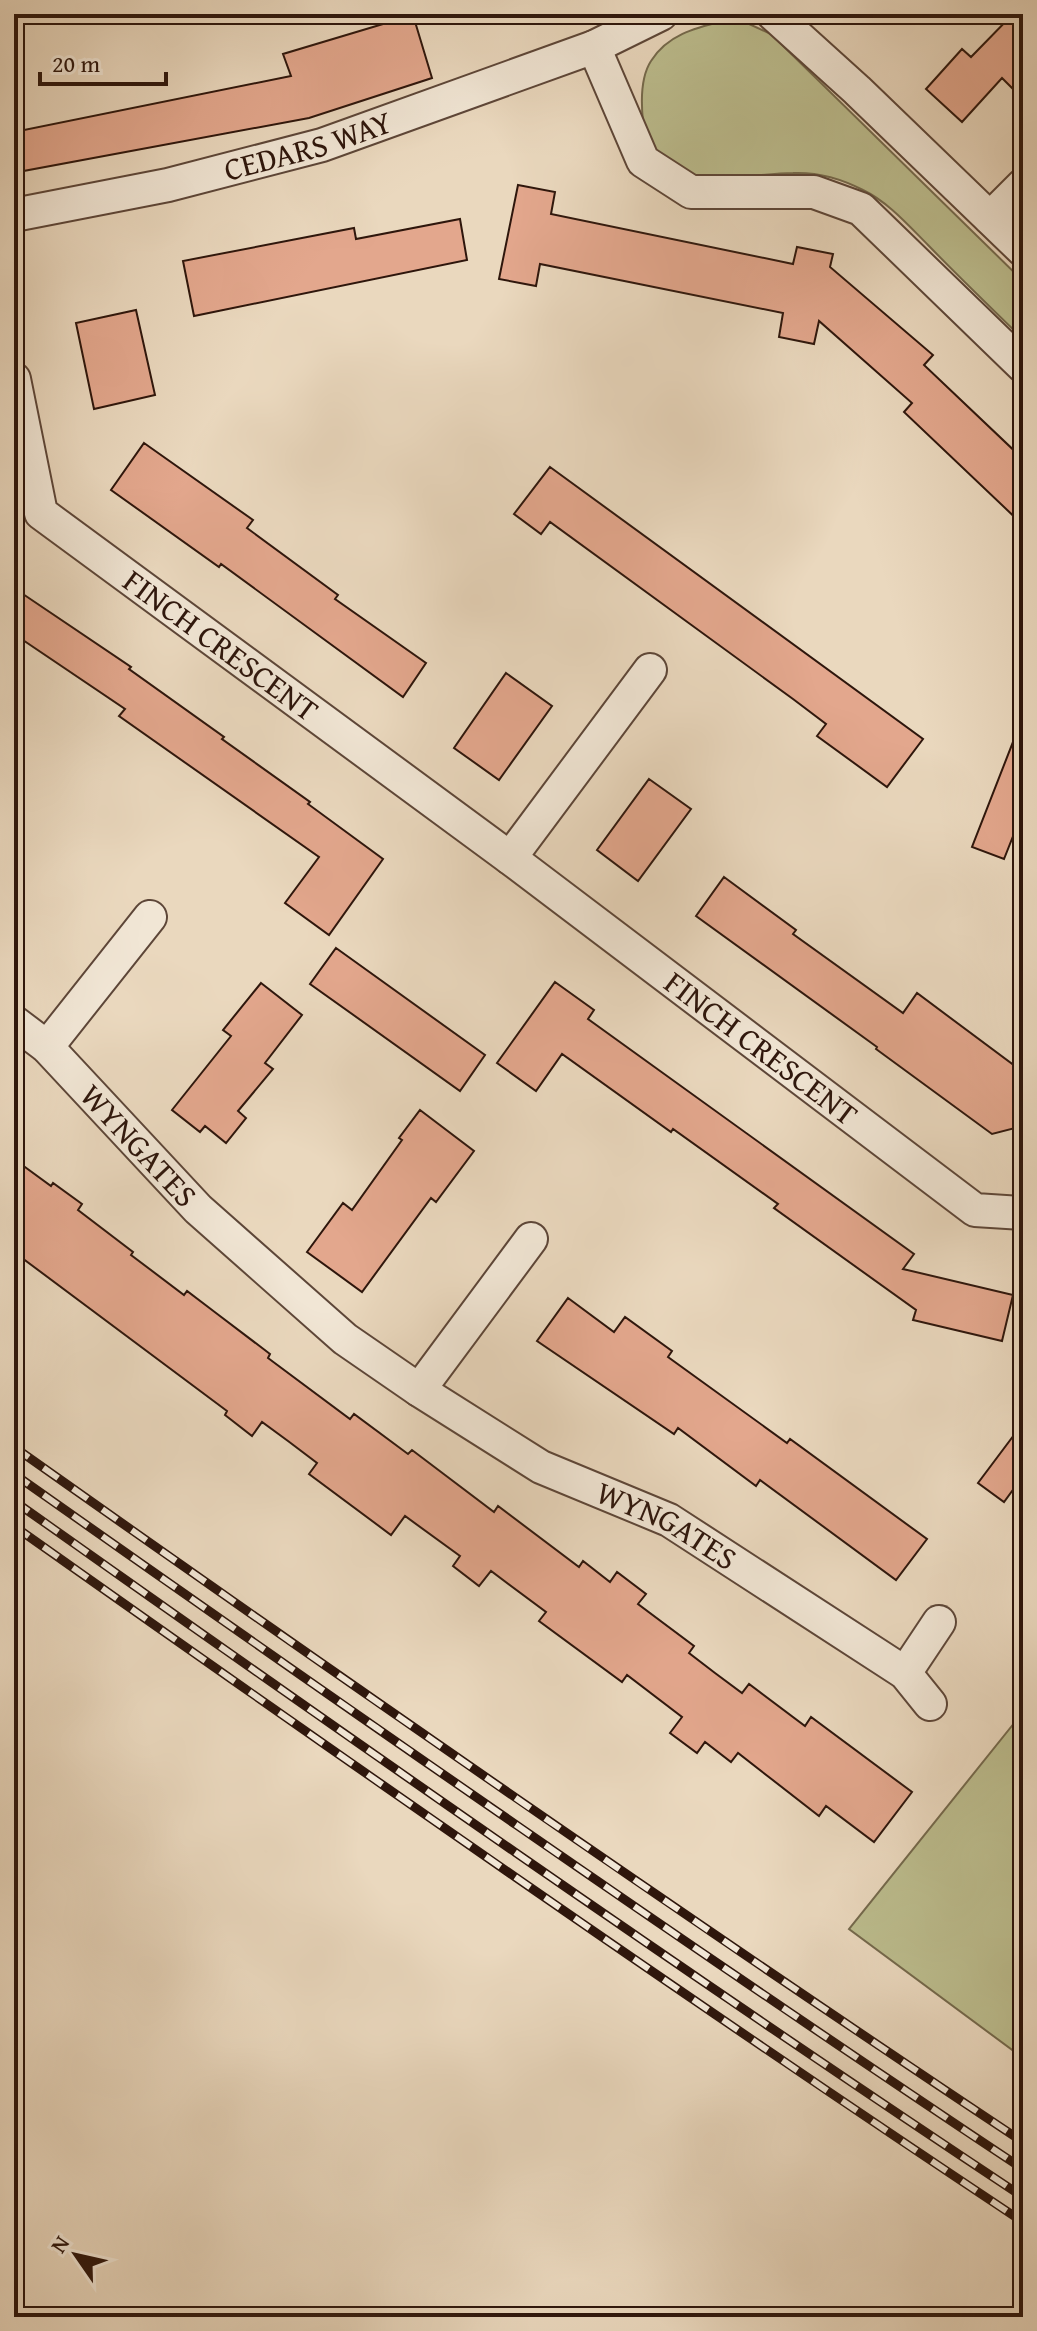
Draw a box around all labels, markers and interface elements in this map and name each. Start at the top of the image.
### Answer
scale bar [40,36,166,86]
text: 20 m [52,46,100,81]
street label: CEDARS WAY [219,98,398,193]
street label: FINCH CRESCENT [114,557,329,733]
street label: FINCH CRESCENT [655,959,868,1137]
street label: WYNGATES [70,1073,209,1217]
street label: WYNGATES [589,1468,747,1581]
north arrow [36,2215,116,2295]
text: N [42,2229,77,2259]

